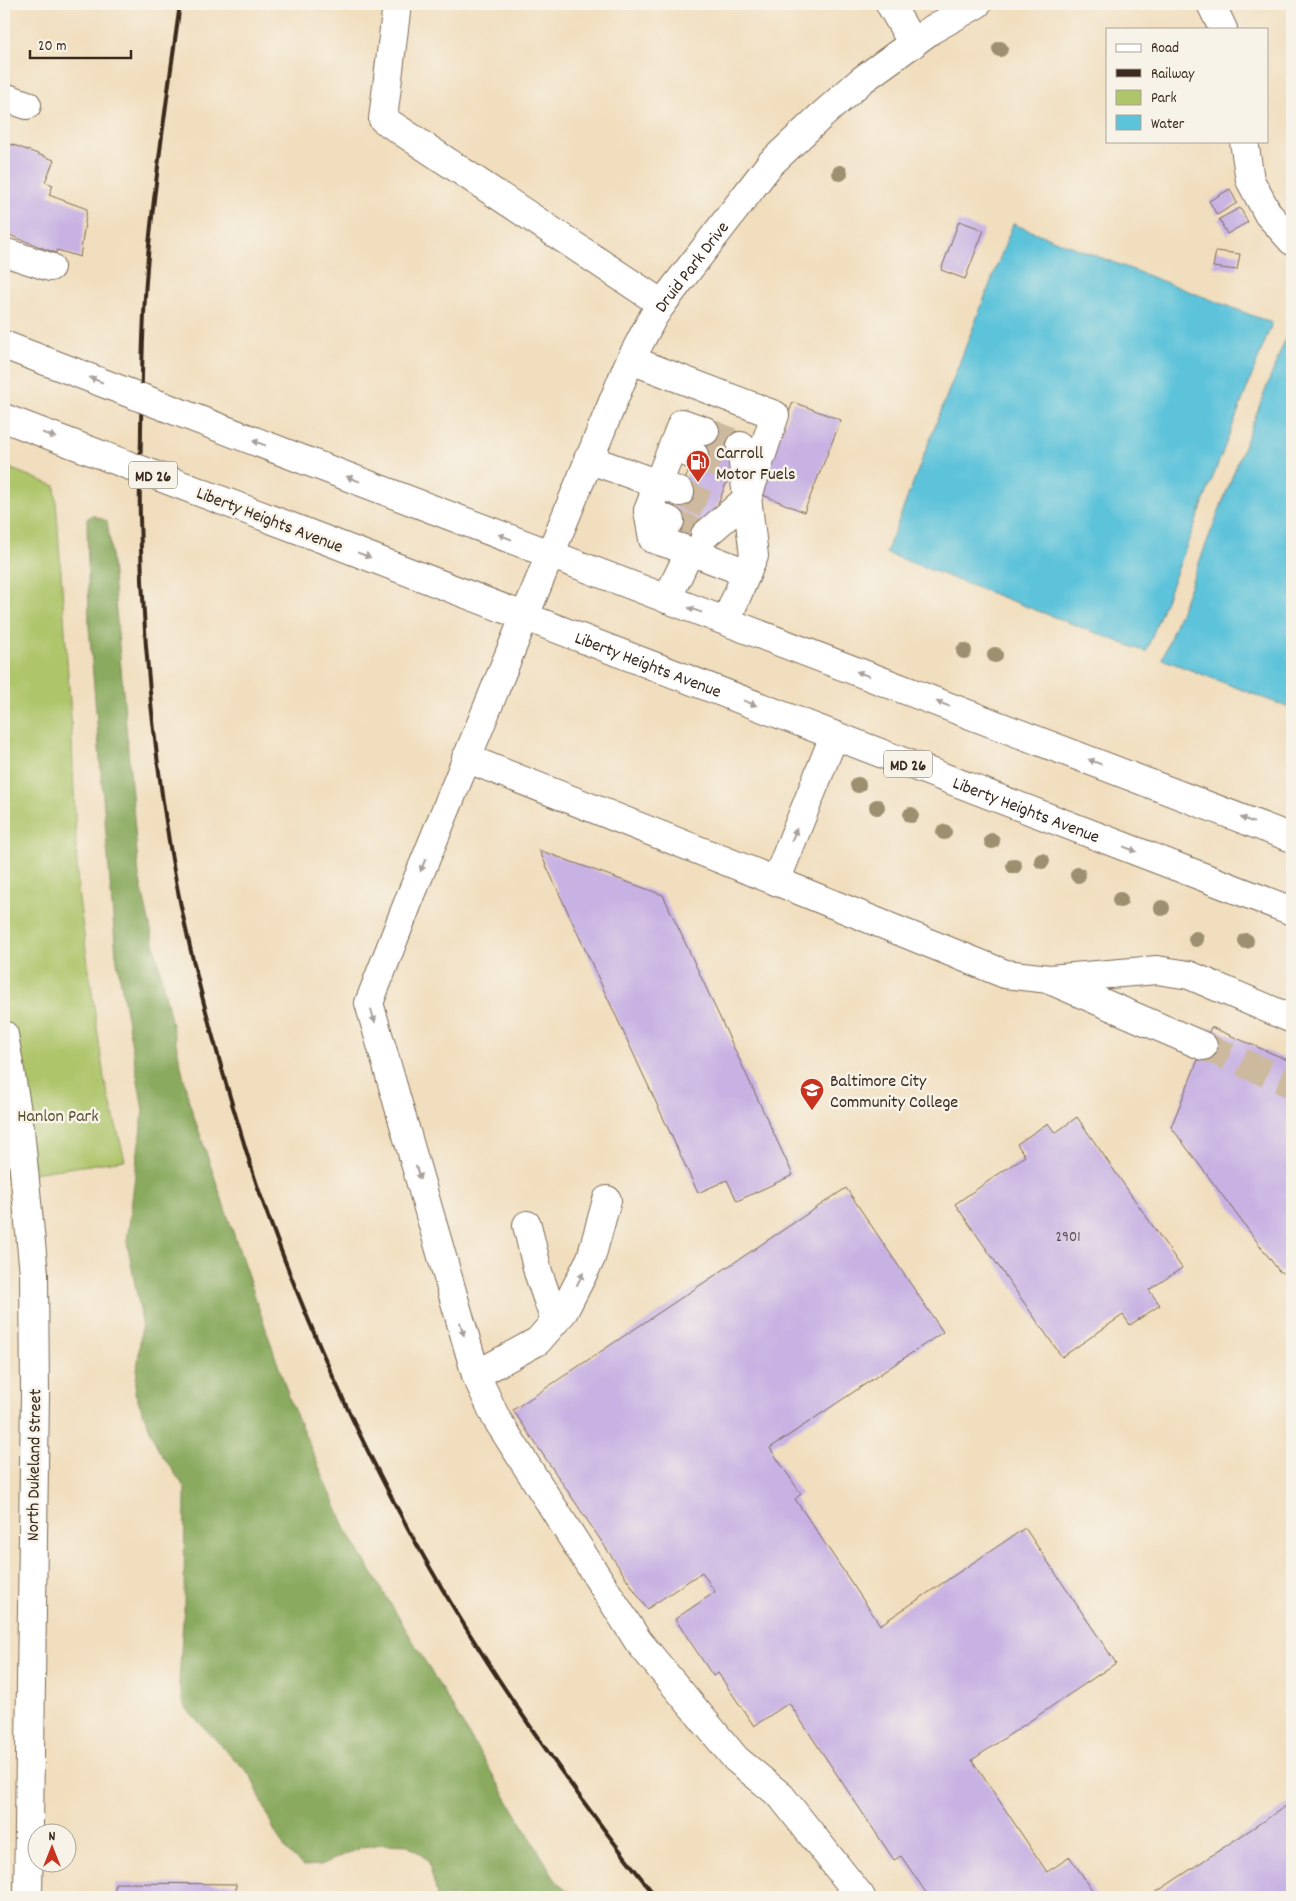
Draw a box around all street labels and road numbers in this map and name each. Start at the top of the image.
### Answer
street label: Druid Park Drive [650,217,736,318]
road number: MD 26 [129,462,177,488]
street label: Liberty Heights Avenue [192,482,346,561]
street label: Liberty Heights Avenue [570,627,725,706]
road number: MD 26 [884,751,932,778]
street label: Liberty Heights Avenue [949,772,1103,851]
street label: North Dukeland Street [22,1388,49,1541]

